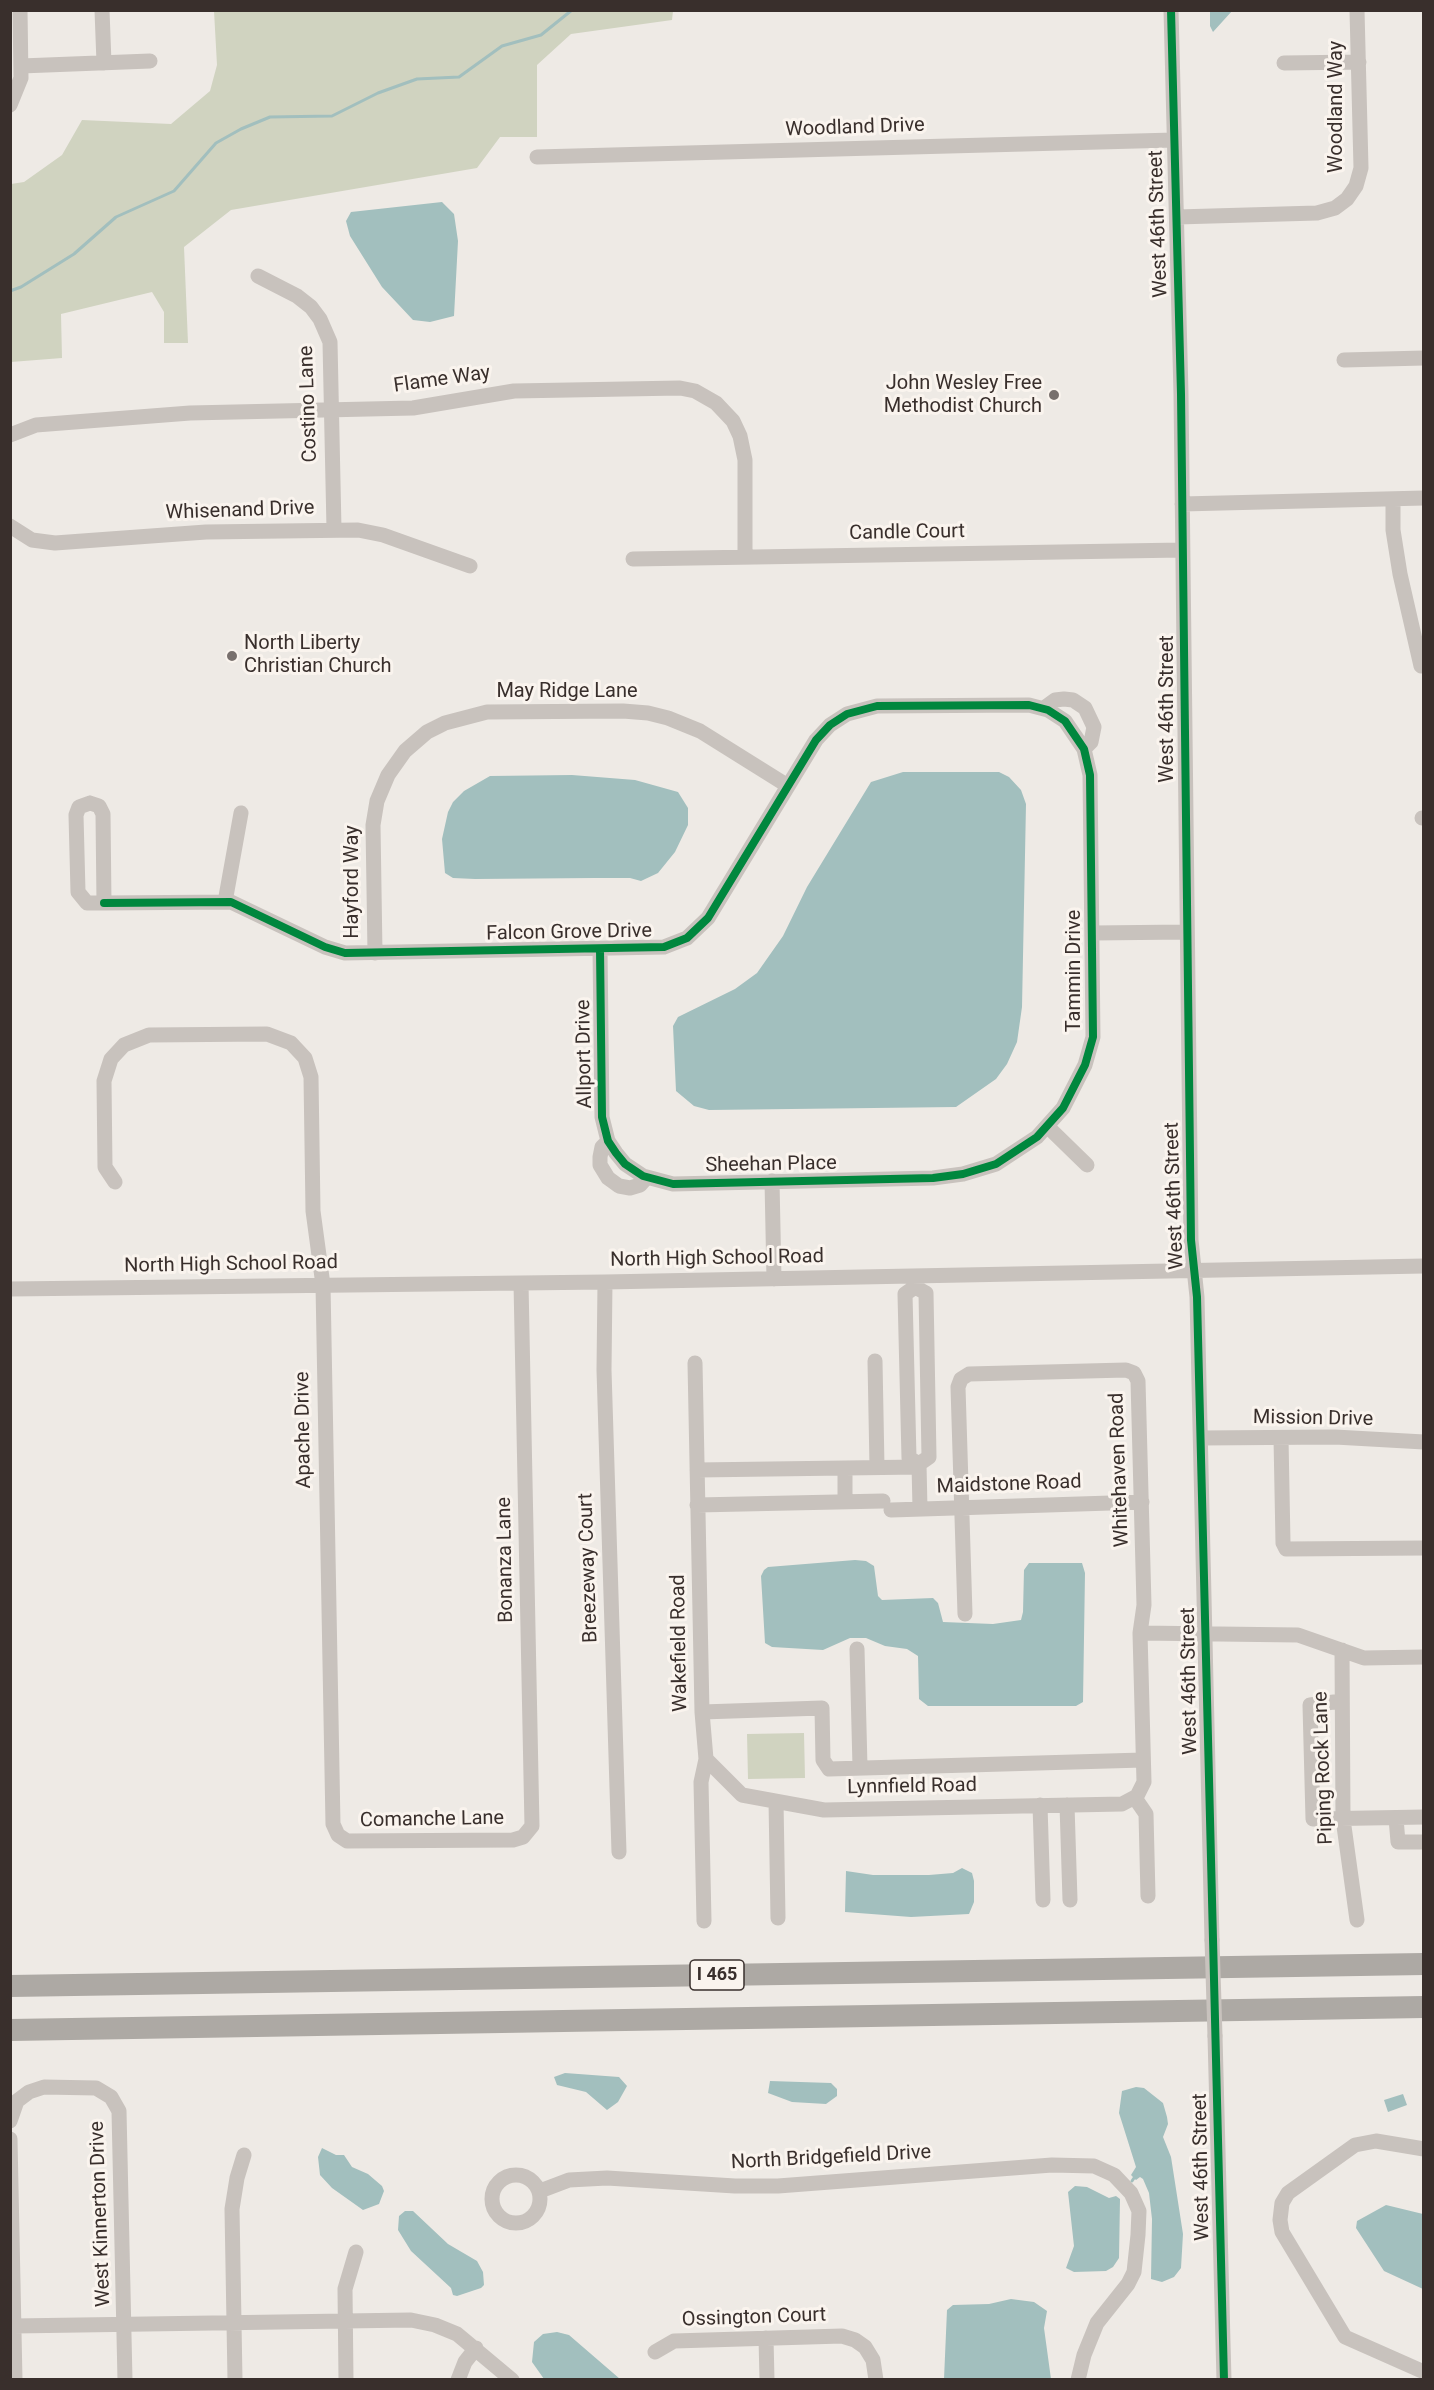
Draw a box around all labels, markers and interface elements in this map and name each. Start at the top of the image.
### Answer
street label: Woodland Way [1325,41,1349,173]
street label: Woodland Drive [785,114,925,142]
street label: West 46th Street [1144,150,1174,298]
street label: Costino Lane [295,345,323,463]
street label: Flame Way [392,361,492,399]
place label: John Wesley Free Methodist Church [884,372,1042,419]
marker: John Wesley Free Methodist Church [1047,388,1061,402]
street label: Whisenand Drive [165,496,315,526]
street label: Candle Court [849,520,965,546]
place label: North Liberty Christian Church [244,632,391,679]
street label: West 46th Street [1156,635,1180,783]
marker: North Liberty Christian Church [225,649,239,663]
street label: May Ridge Lane [496,680,638,704]
street label: Hayford Way [341,825,365,939]
street label: Tammin Drive [1063,910,1087,1032]
street label: Falcon Grove Drive [486,920,652,946]
street label: Allport Drive [572,999,598,1109]
street label: West 46th Street [1160,1122,1190,1270]
street label: Sheehan Place [705,1152,837,1178]
street label: North High School Road [610,1245,824,1273]
street label: North High School Road [124,1251,338,1279]
street label: Apache Drive [291,1371,317,1489]
street label: Whitehaven Road [1105,1392,1135,1548]
street label: Mission Drive [1253,1406,1373,1432]
street label: Maidstone Road [936,1470,1082,1500]
street label: Breezeway Court [574,1493,604,1643]
street label: Bonanza Lane [493,1497,519,1623]
street label: Wakefield Road [667,1574,693,1712]
street label: West 46th Street [1177,1607,1203,1755]
street label: Piping Rock Lane [1309,1691,1339,1845]
street label: Lynnfield Road [847,1774,977,1800]
street label: Comanche Lane [360,1807,504,1833]
road number: I 465 [690,1960,744,1990]
street label: West 46th Street [1189,2093,1215,2241]
street label: West Kinnerton Drive [86,2121,116,2307]
street label: North Bridgefield Drive [730,2141,932,2175]
street label: Ossington Court [681,2303,827,2333]

